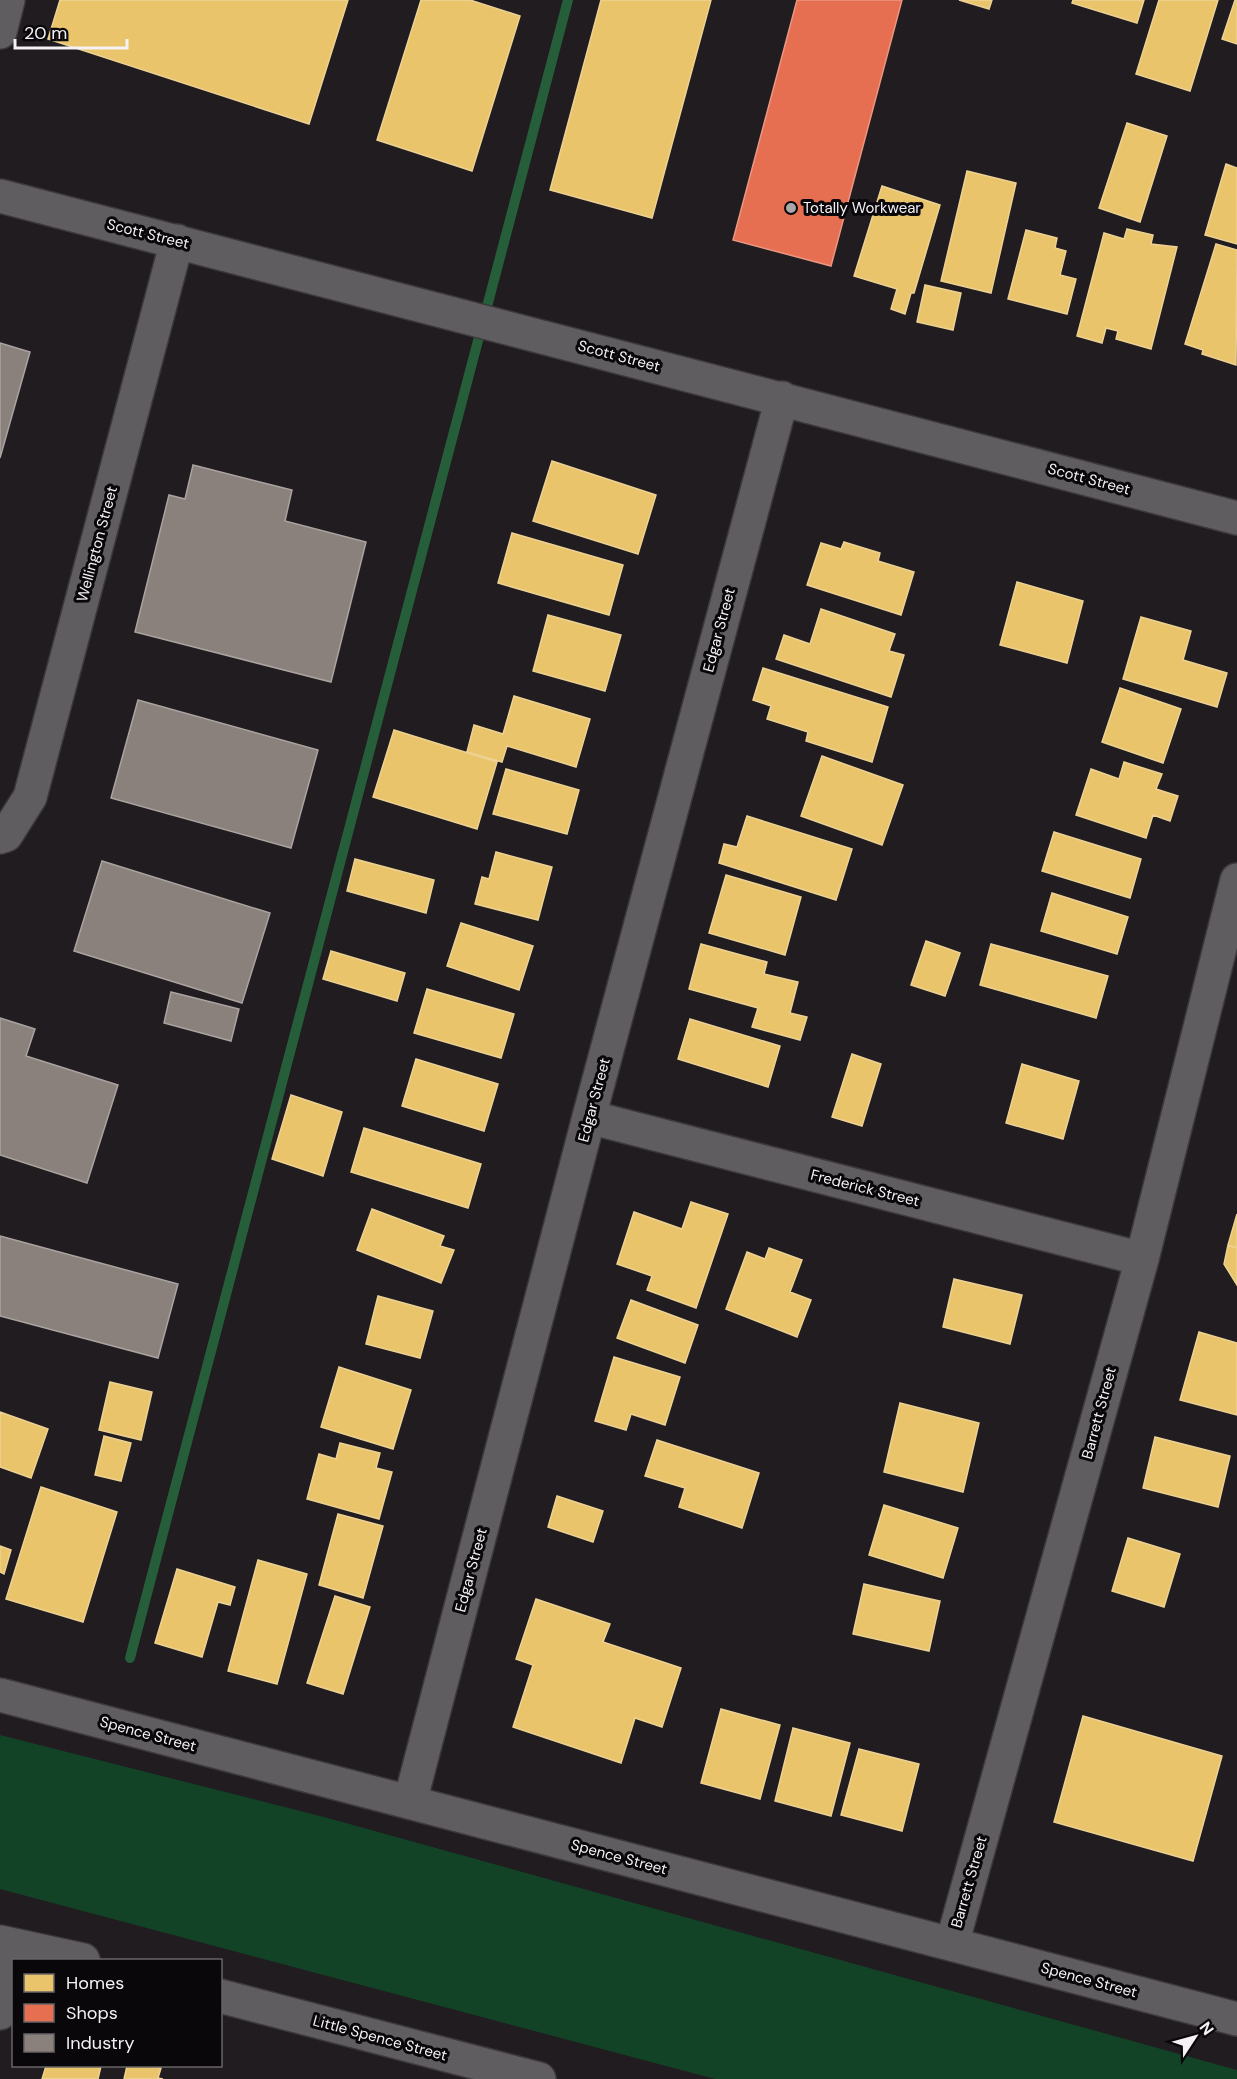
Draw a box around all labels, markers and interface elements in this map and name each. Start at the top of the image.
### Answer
scale bar [15,12,128,50]
text: 20 m [24,21,67,45]
place label: Totally Workwear [803,198,921,218]
marker: Totally Workwear [784,201,798,215]
street label: Scott Street [105,214,191,254]
street label: Scott Street [576,335,662,377]
street label: Scott Street [1046,458,1132,500]
street label: Wellington Street [72,484,122,604]
street label: Edgar Street [698,586,740,674]
street label: Edgar Street [573,1056,615,1144]
street label: Frederick Street [808,1165,922,1211]
street label: Barrett Street [1077,1365,1121,1461]
street label: Edgar Street [450,1526,492,1614]
street label: Spence Street [98,1712,198,1756]
street label: Barrett Street [946,1834,992,1930]
street label: Spence Street [569,1835,669,1879]
street label: Spence Street [1039,1958,1139,2002]
legend [12,1959,222,2067]
text: Homes [66,1971,124,1995]
text: Shops [66,2001,118,2025]
north arrow [1165,2007,1225,2067]
street label: Little Spence Street [311,2010,449,2066]
text: N [1195,2018,1219,2039]
text: Industry [66,2031,135,2055]

